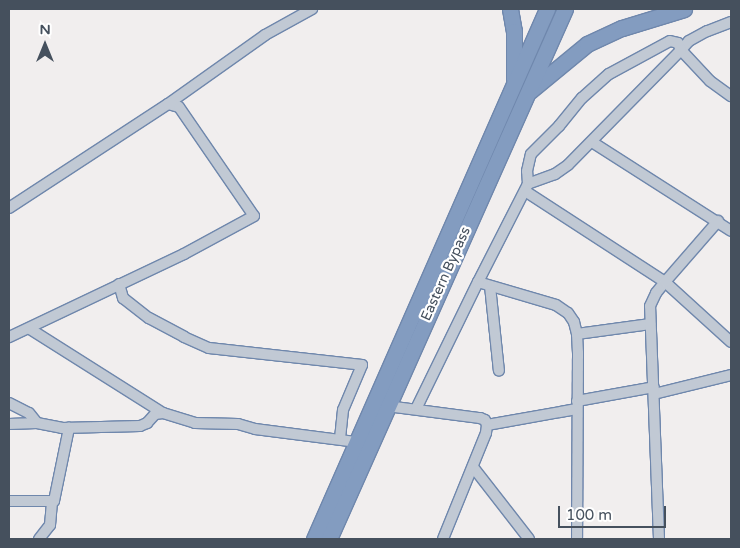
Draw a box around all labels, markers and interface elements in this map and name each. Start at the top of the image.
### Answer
north arrow [20,20,70,70]
text: N [39,21,51,38]
street label: Eastern Bypass [418,224,474,324]
scale bar [560,496,668,528]
text: 100 m [566,506,612,524]

